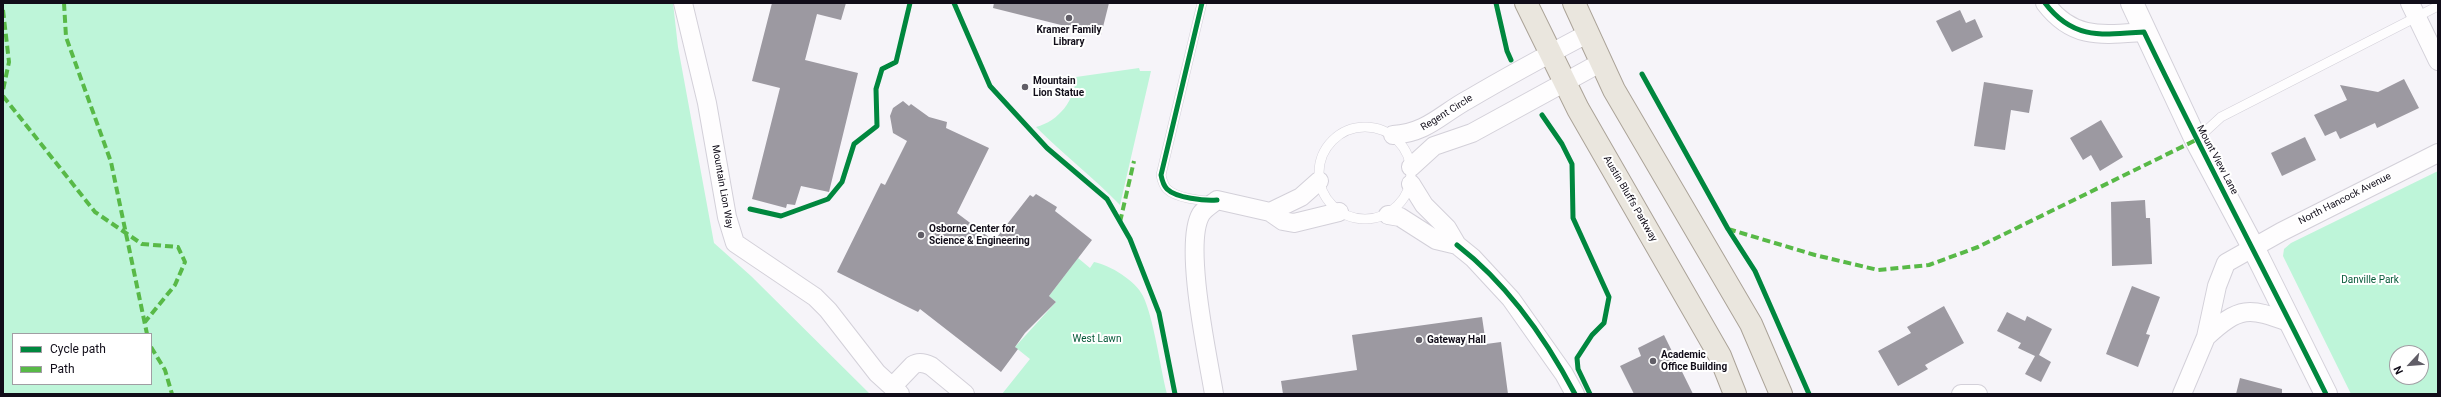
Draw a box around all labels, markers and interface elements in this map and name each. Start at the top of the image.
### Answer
marker: Kramer Family Library [1064,13,1074,23]
place label: Kramer Family Library [1036,24,1102,48]
place label: Mountain Lion Statue [1033,75,1084,98]
marker: Mountain Lion Statue [1020,82,1030,92]
street label: Regent Circle [1419,92,1475,134]
street label: Mount View Lane [2194,123,2240,197]
street label: Mountain Lion Way [709,144,735,230]
street label: Austin Bluffs Parkway [1600,154,1660,244]
street label: North Hancock Avenue [2297,170,2393,228]
place label: Osborne Center for Science & Engineering [929,223,1030,246]
marker: Osborne Center for Science & Engineering [916,230,926,240]
park label: Danville Park [2341,274,2399,286]
legend [12,333,152,385]
park label: West Lawn [1073,333,1121,345]
place label: Gateway Hall [1427,334,1486,346]
marker: Gateway Hall [1414,335,1424,345]
text: Cycle path [50,342,106,356]
north arrow [2389,345,2429,385]
place label: Academic Office Building [1661,349,1727,372]
marker: Academic Office Building [1648,356,1658,366]
text: Path [50,362,75,376]
text: N [2391,364,2406,376]

